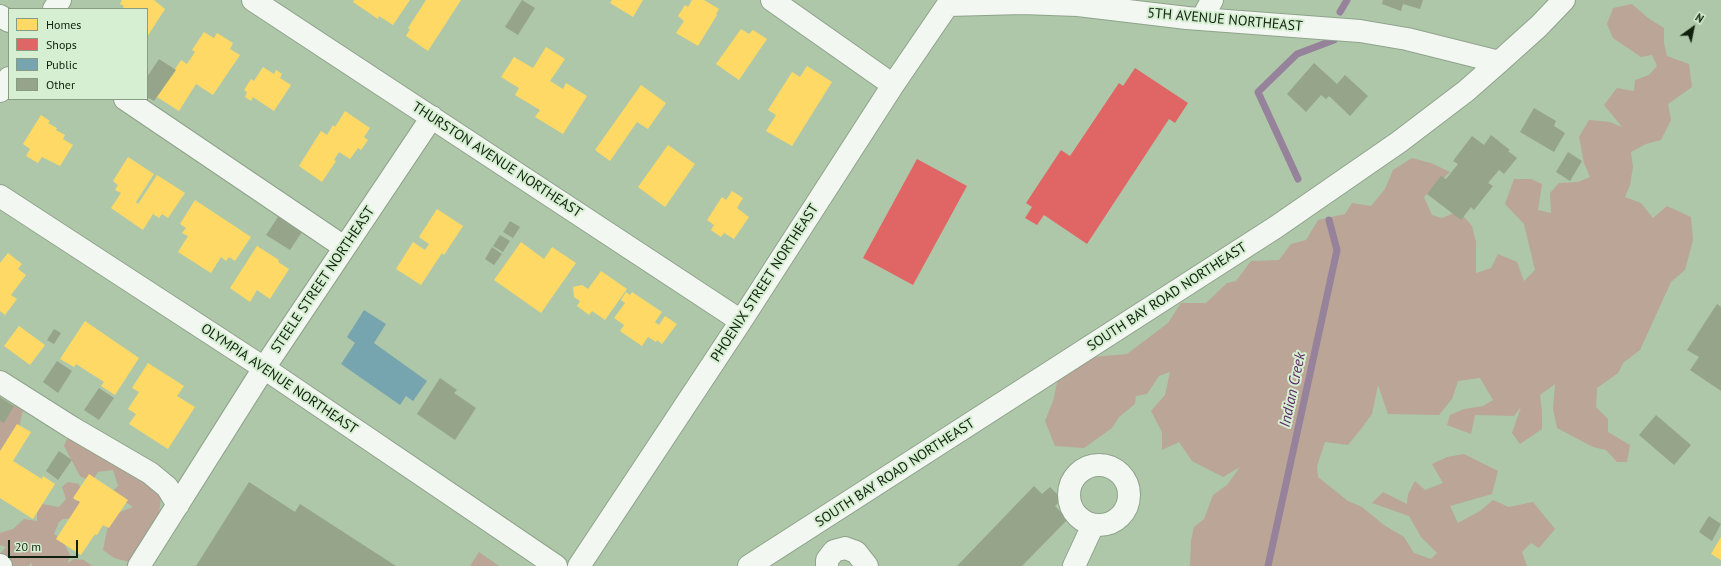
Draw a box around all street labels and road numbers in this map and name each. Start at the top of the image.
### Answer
street label: 5TH AVENUE NORTHEAST [1147,5,1303,35]
street label: THURSTON AVENUE NORTHEAST [409,99,585,221]
street label: PHOENIX STREET NORTHEAST [708,201,822,365]
street label: STEELE STREET NORTHEAST [268,203,378,357]
street label: SOUTH BAY ROAD NORTHEAST [1084,239,1250,355]
street label: OLYMPIA AVENUE NORTHEAST [197,320,361,438]
street label: SOUTH BAY ROAD NORTHEAST [812,415,978,531]

